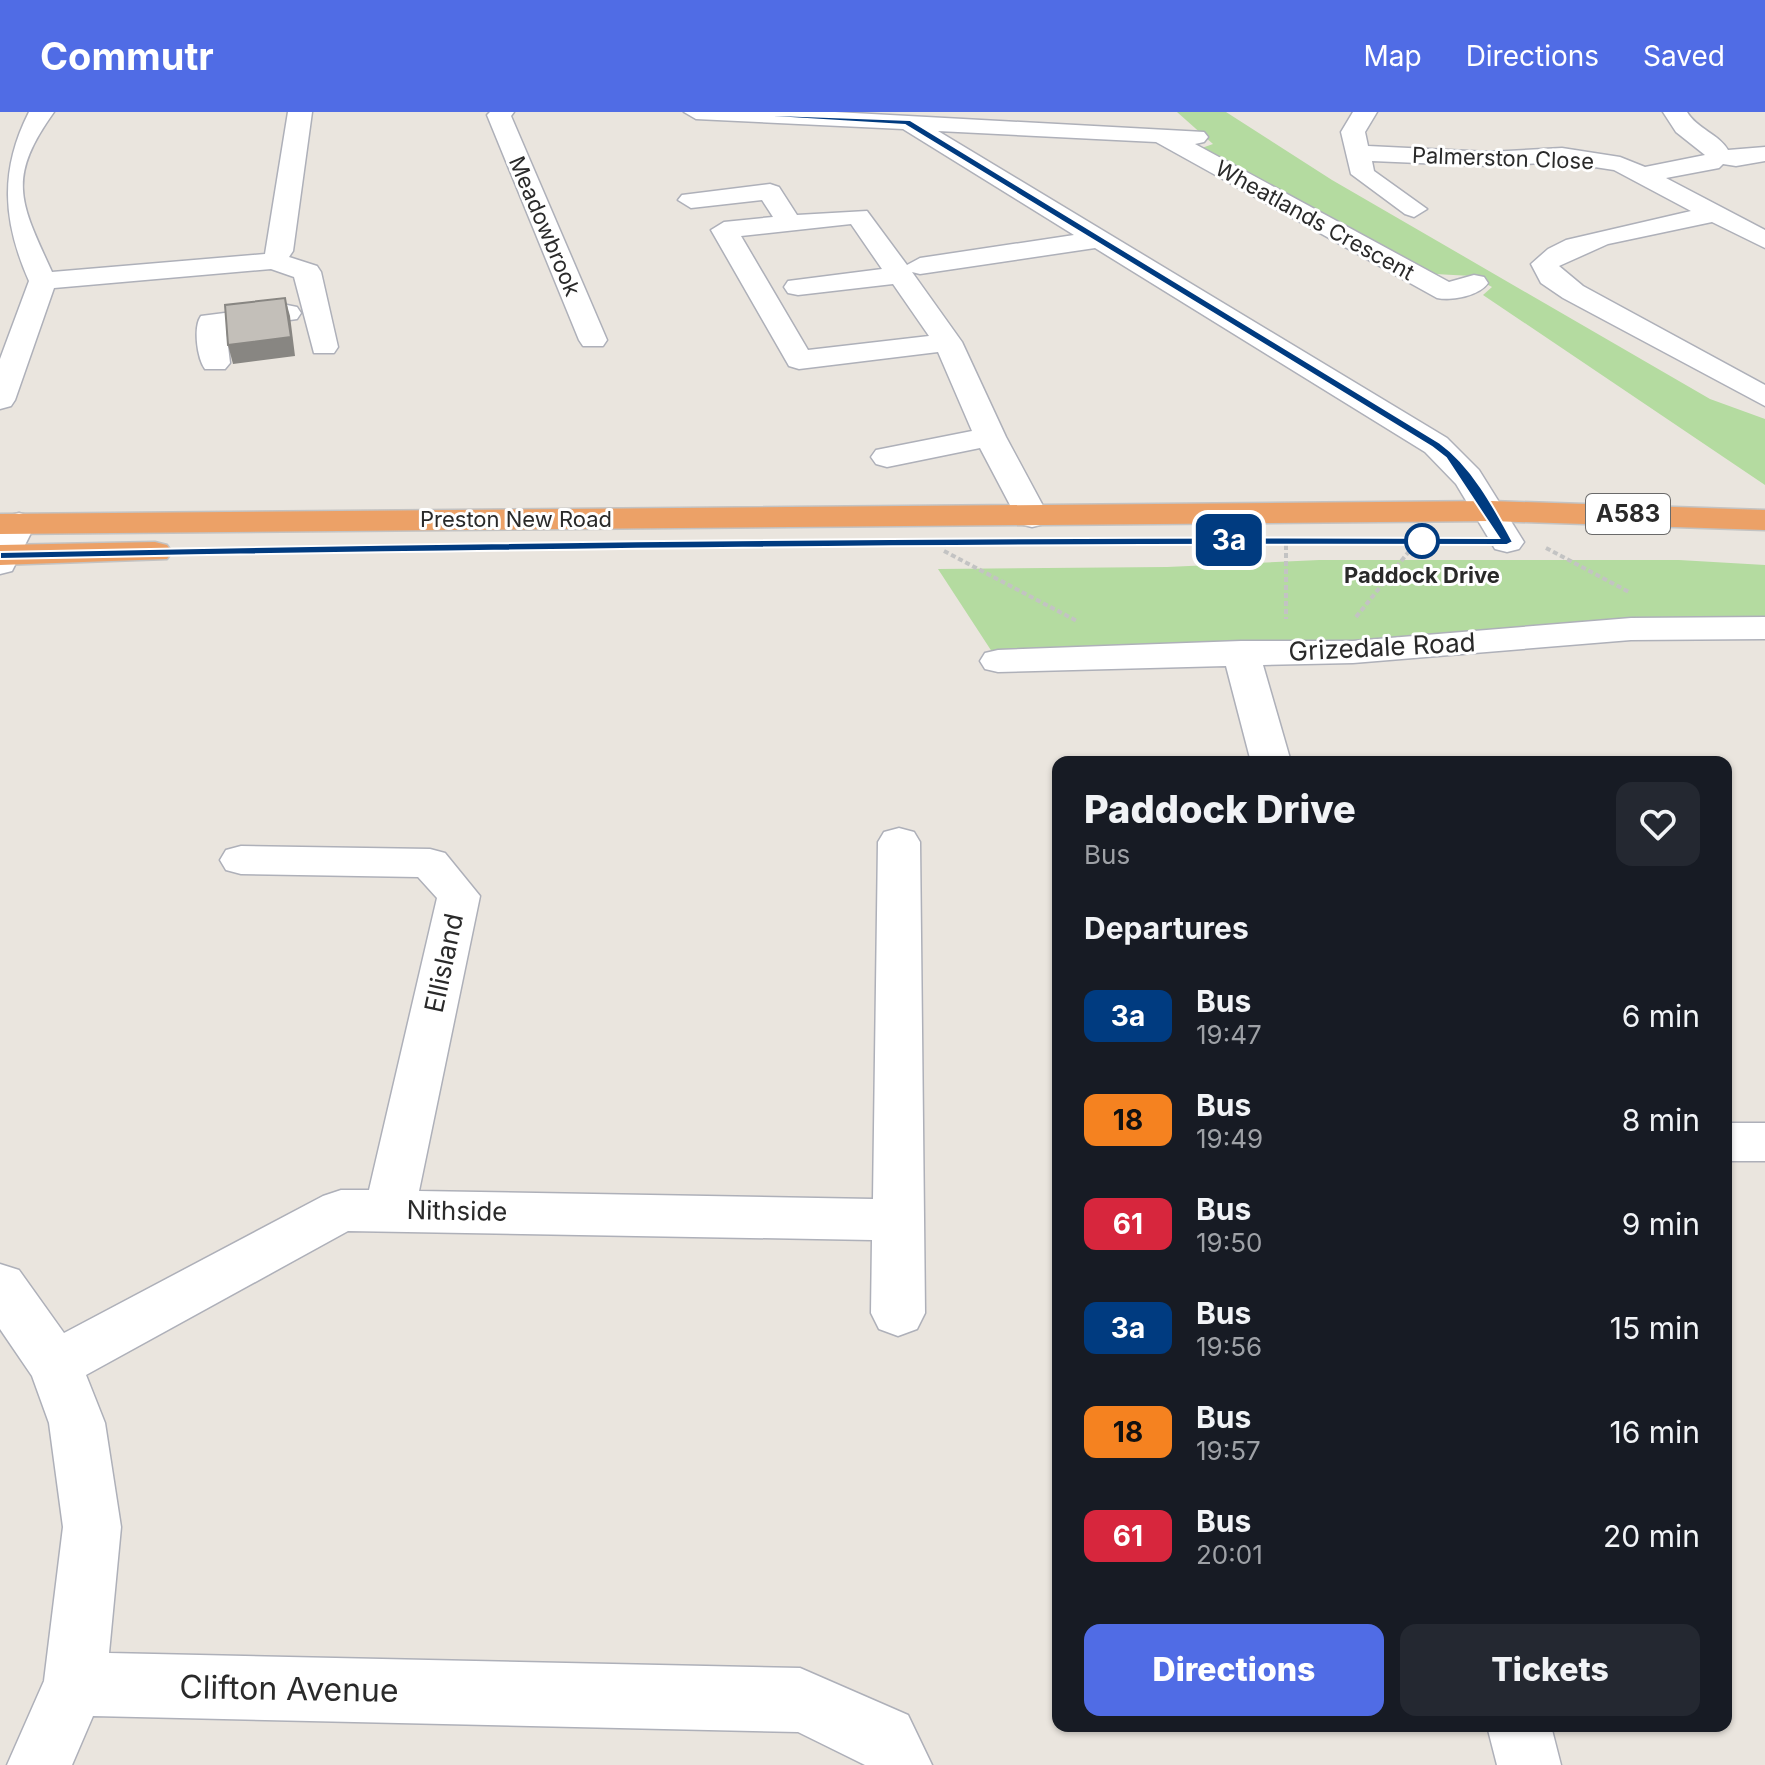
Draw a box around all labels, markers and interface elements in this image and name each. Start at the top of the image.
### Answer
text: Commutr [40,33,214,79]
text: Map [1363,39,1422,73]
text: Directions [1466,39,1599,73]
text: Saved [1643,39,1725,73]
street label: Palmerston Close [1412,142,1594,174]
street label: Meadowbrook [504,152,586,300]
street label: Wheatlands Crescent [1211,155,1419,285]
road number: A583 [1586,494,1670,534]
street label: Preston New Road [420,506,612,532]
line badge: 3a [1193,514,1265,566]
text: 3a [1212,523,1246,557]
marker: Paddock Drive [1405,524,1439,558]
place label: Paddock Drive [1344,562,1500,588]
street label: Grizedale Road [1288,626,1476,667]
button: heart [1616,782,1700,866]
text: Paddock Drive [1084,786,1356,832]
text: Bus [1084,839,1130,870]
text: Departures [1084,910,1249,946]
street label: Ellisland [418,911,469,1015]
text: Bus [1196,983,1251,1019]
text: 6 min [1622,998,1700,1034]
text: 3a [1111,999,1145,1033]
text: 19:47 [1196,1019,1262,1050]
text: Bus [1196,1087,1251,1123]
text: 8 min [1622,1102,1700,1138]
text: 18 [1113,1103,1143,1137]
text: 19:49 [1196,1123,1263,1154]
text: Bus [1196,1191,1251,1227]
street label: Nithside [406,1194,508,1227]
text: 9 min [1622,1206,1700,1242]
text: 61 [1113,1207,1143,1241]
text: 19:50 [1196,1227,1262,1258]
text: Bus [1196,1295,1251,1331]
text: 15 min [1610,1310,1700,1346]
text: 3a [1111,1311,1145,1345]
text: 19:56 [1196,1331,1262,1362]
text: Bus [1196,1399,1251,1435]
text: 16 min [1609,1414,1700,1450]
text: 18 [1113,1415,1143,1449]
text: 19:57 [1196,1435,1261,1466]
text: Bus [1196,1503,1251,1539]
text: 20 min [1603,1518,1700,1554]
text: 61 [1113,1519,1143,1553]
text: 20:01 [1196,1539,1263,1570]
button: Directions [1084,1624,1384,1716]
button: Tickets [1400,1624,1700,1716]
street label: Clifton Avenue [179,1667,399,1710]

